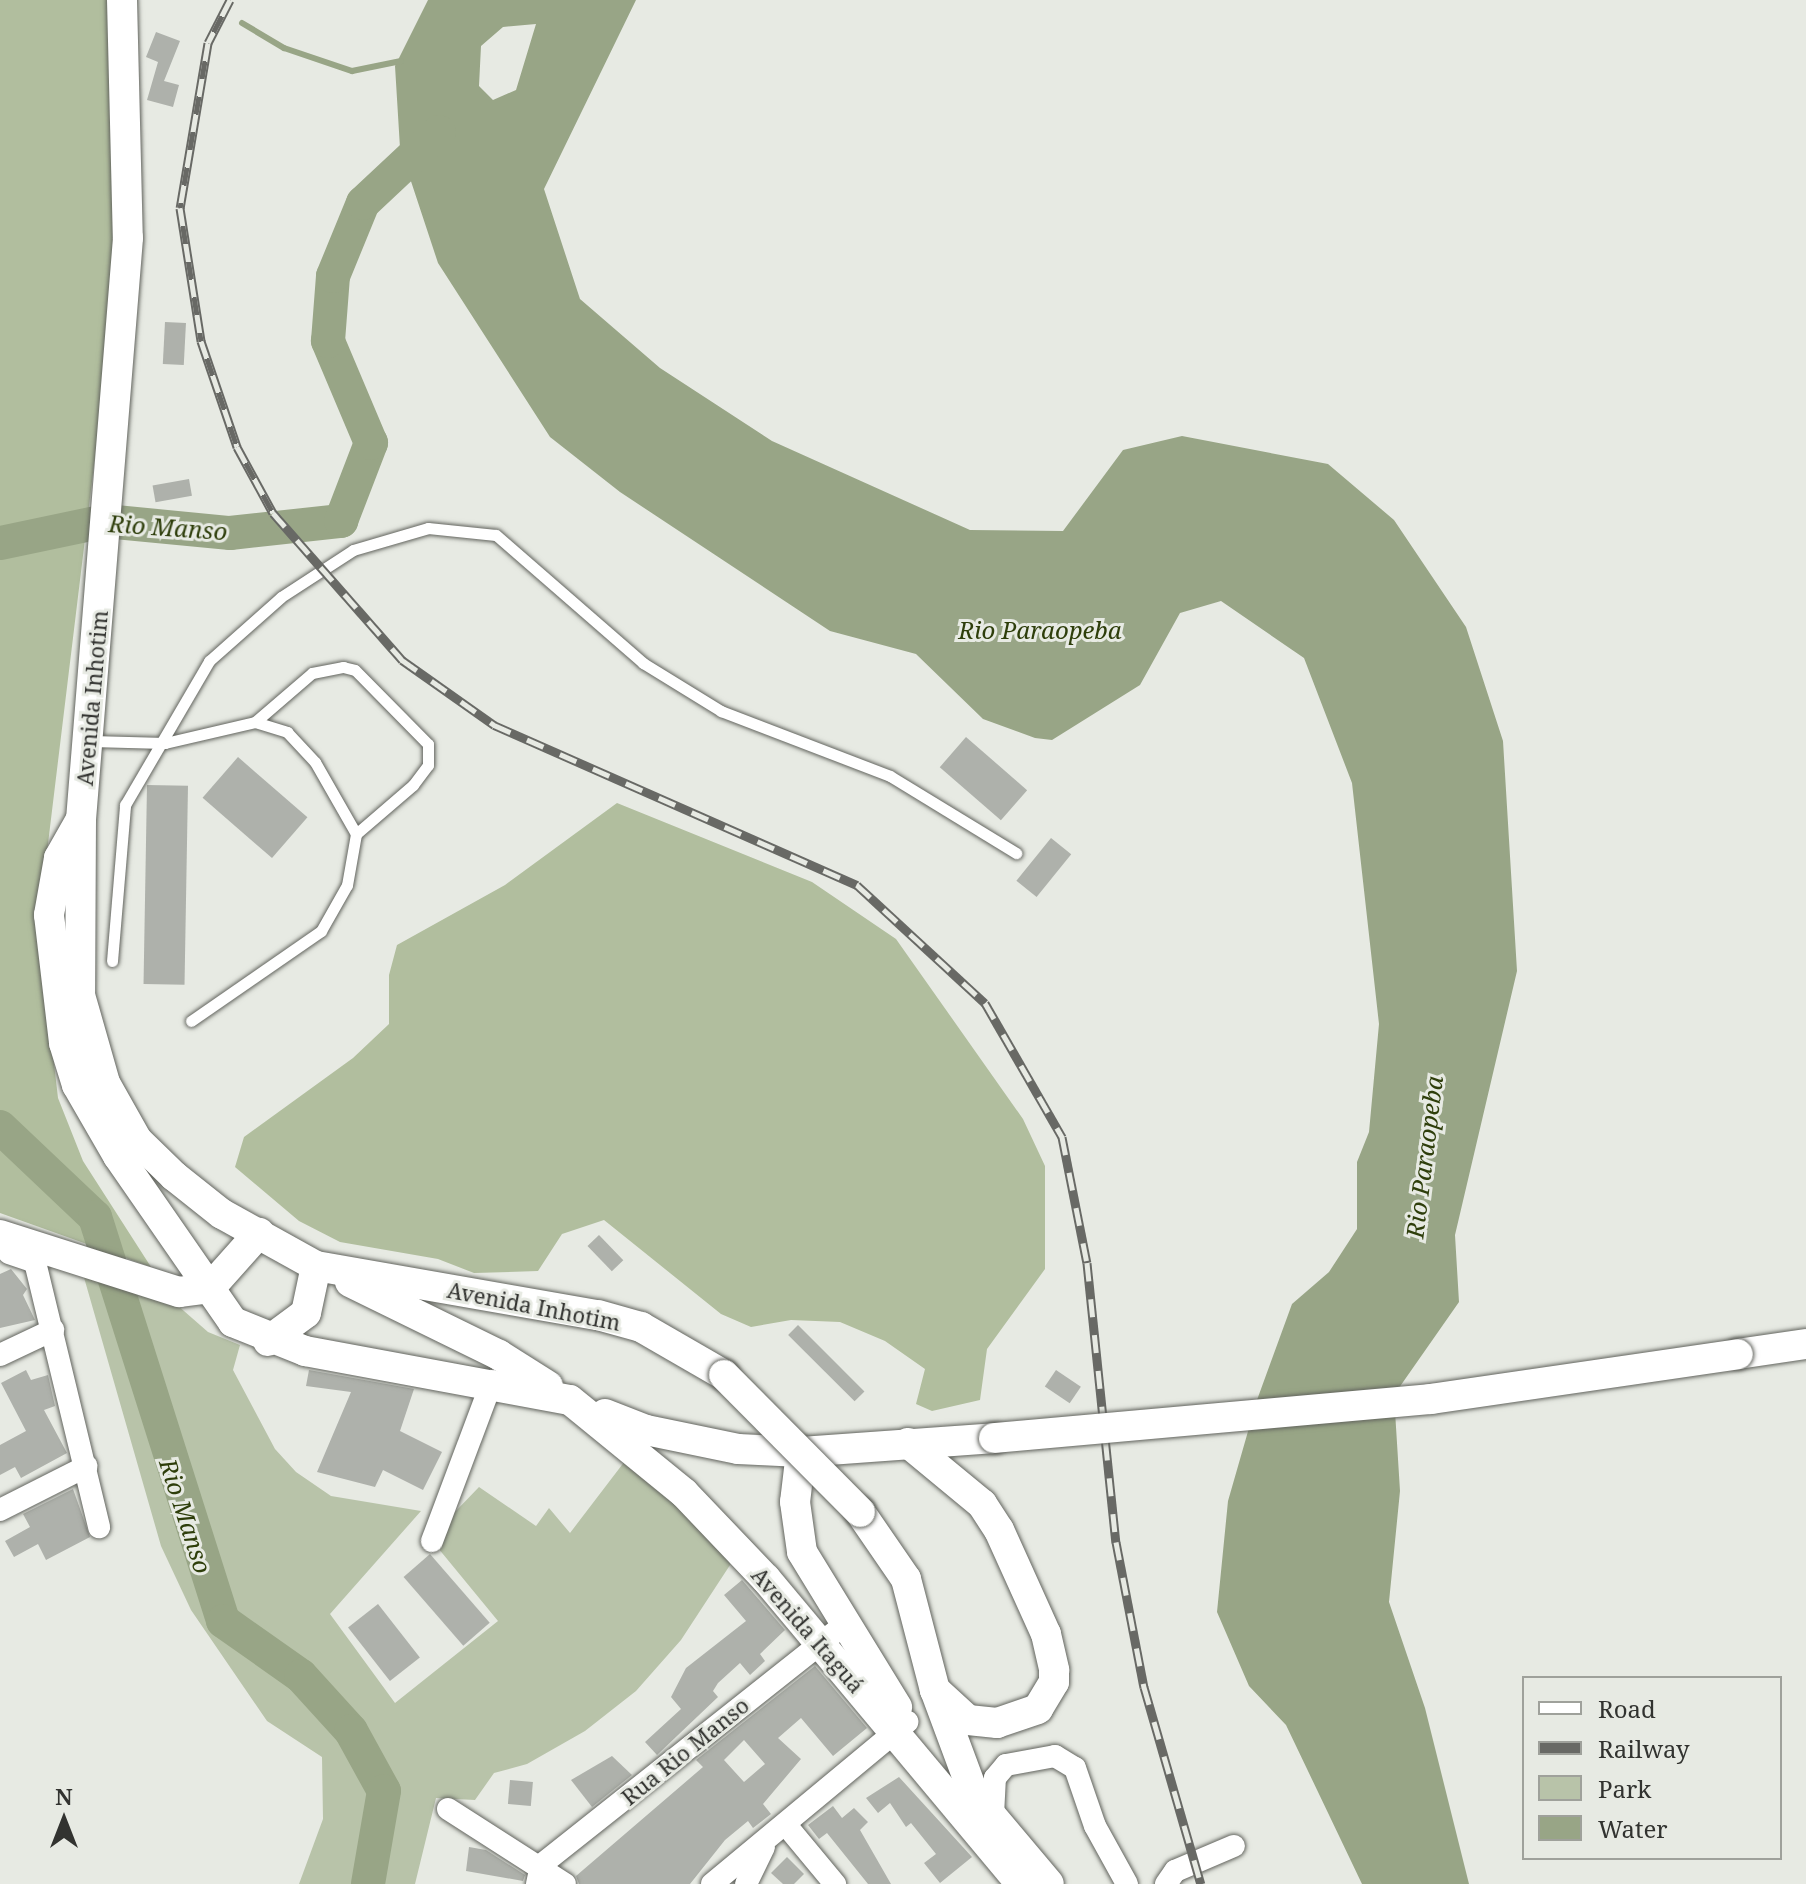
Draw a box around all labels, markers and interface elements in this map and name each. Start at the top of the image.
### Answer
water label: Rio Manso [108,508,228,546]
street label: Avenida Inhotim [71,609,113,787]
water label: Rio Paraopeba [958,616,1122,644]
water label: Rio Paraopeba [1400,1074,1448,1240]
street label: Avenida Inhotim [445,1276,623,1336]
water label: Rio Manso [154,1455,218,1577]
street label: Avenida Itaguá [746,1562,870,1698]
legend [1522,1676,1782,1860]
street label: Rua Rio Manso [616,1692,754,1810]
text: Road [1598,1692,1656,1725]
text: Railway [1598,1732,1690,1765]
text: Park [1598,1772,1651,1805]
north arrow [24,1780,104,1860]
text: N [55,1781,73,1811]
text: Water [1598,1812,1668,1845]

